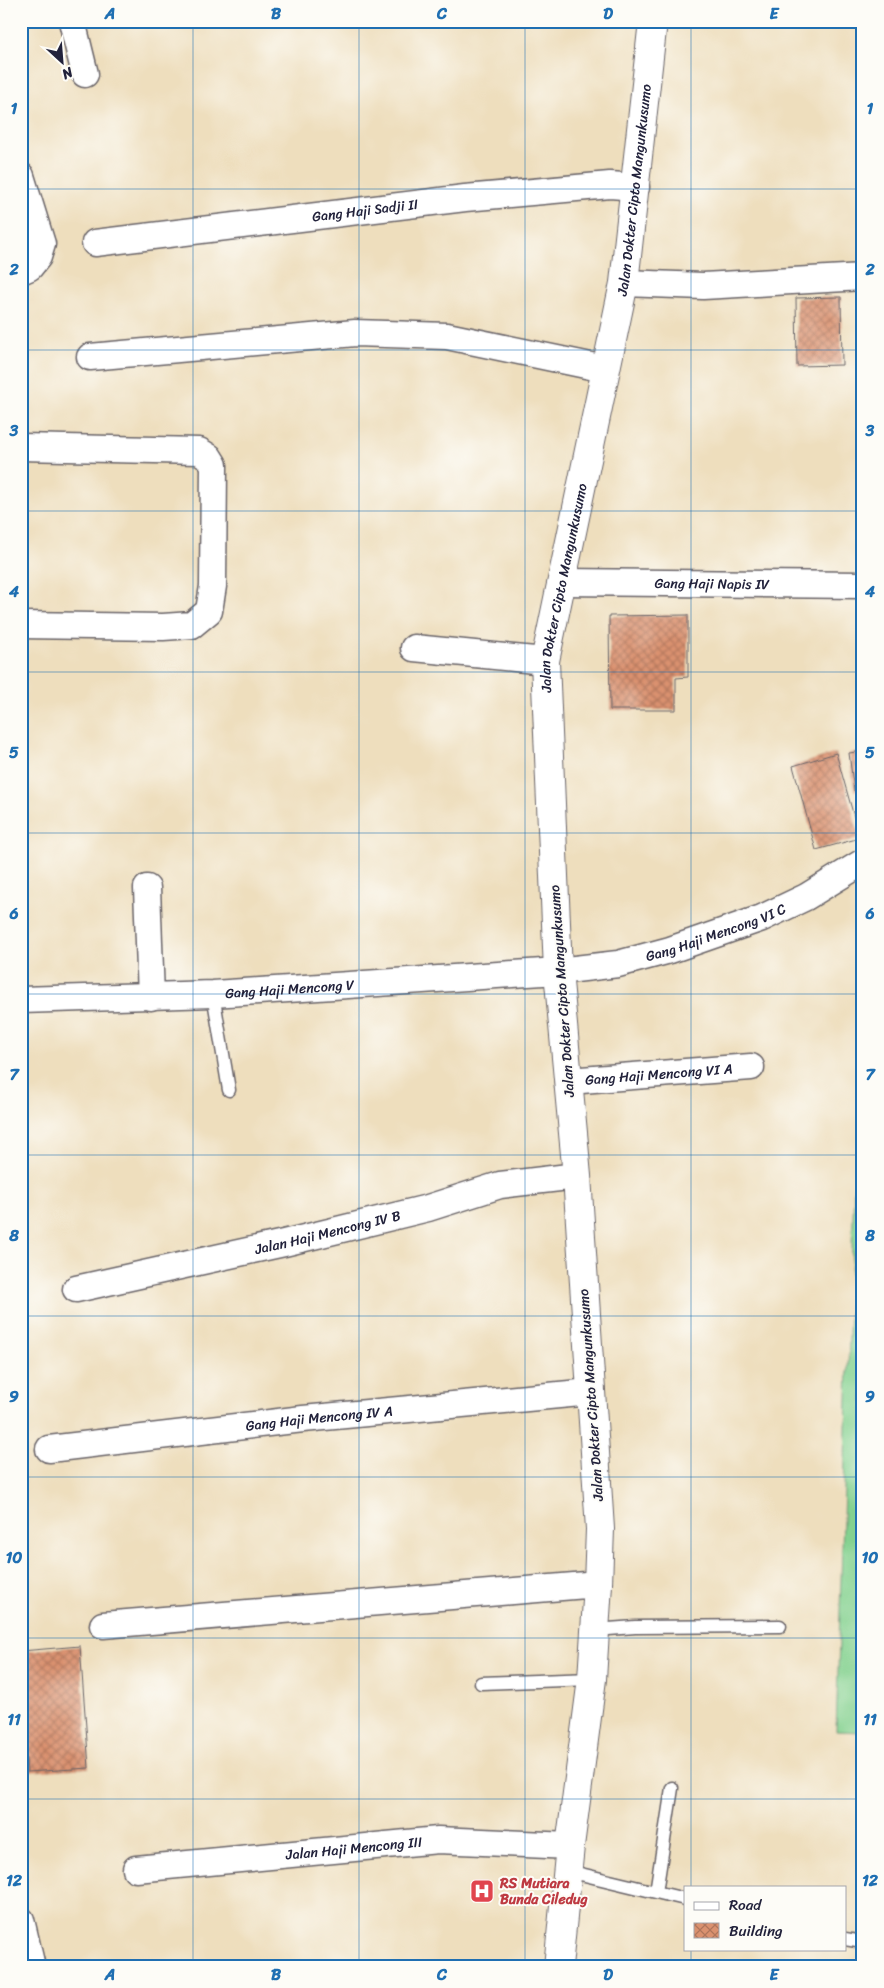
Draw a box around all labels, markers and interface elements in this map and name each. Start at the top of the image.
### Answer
text: A [104,0,115,28]
text: B [271,0,282,28]
text: C [436,0,448,28]
text: D [603,0,613,28]
text: E [770,0,780,28]
north arrow [38,38,88,88]
text: N [57,59,78,87]
street label: Jalan Dokter Cipto Mangunkusumo [609,83,658,299]
text: 1 [11,94,18,123]
text: 1 [867,94,874,123]
street label: Gang Haji Sadji II [311,191,420,229]
text: 2 [8,255,19,284]
text: 2 [864,255,875,284]
text: 3 [9,416,19,445]
text: 3 [865,416,875,445]
street label: Jalan Dokter Cipto Mangunkusumo [532,481,594,694]
street label: Gang Haji Napis IV [655,570,770,597]
text: 4 [8,577,19,606]
text: 4 [864,577,875,606]
text: 5 [9,738,19,767]
text: 5 [865,738,875,767]
street label: Jalan Dokter Cipto Mangunkusumo [542,884,582,1099]
street label: Gang Haji Mencong VI C [643,896,790,969]
text: 6 [8,899,19,928]
text: 6 [864,899,875,928]
street label: Gang Haji Mencong V [224,972,356,1006]
street label: Gang Haji Mencong VI A [584,1056,733,1092]
text: 7 [9,1060,20,1089]
text: 7 [865,1060,876,1089]
street label: Jalan Haji Mencong IV B [251,1203,403,1262]
text: 8 [8,1221,19,1250]
text: 8 [864,1221,875,1250]
street label: Jalan Dokter Cipto Mangunkusumo [571,1288,611,1503]
text: 9 [9,1382,19,1411]
text: 9 [865,1382,875,1411]
street label: Gang Haji Mencong IV A [244,1398,394,1438]
text: 10 [6,1543,22,1572]
text: 10 [862,1543,878,1572]
text: 11 [7,1705,21,1734]
text: 11 [863,1705,877,1734]
street label: Jalan Haji Mencong III [284,1829,424,1867]
text: 12 [6,1866,23,1895]
text: 12 [862,1866,879,1895]
place label: RS Mutiara Bunda Ciledug [499,1871,589,1912]
hospital icon: RS Mutiara Bunda Ciledug [469,1878,495,1904]
legend [684,1886,846,1950]
text: Road [729,1892,762,1918]
text: Building [729,1918,783,1944]
text: A [104,1960,115,1988]
text: B [271,1960,282,1988]
text: C [436,1960,448,1988]
text: D [603,1960,613,1988]
text: E [770,1960,780,1988]

